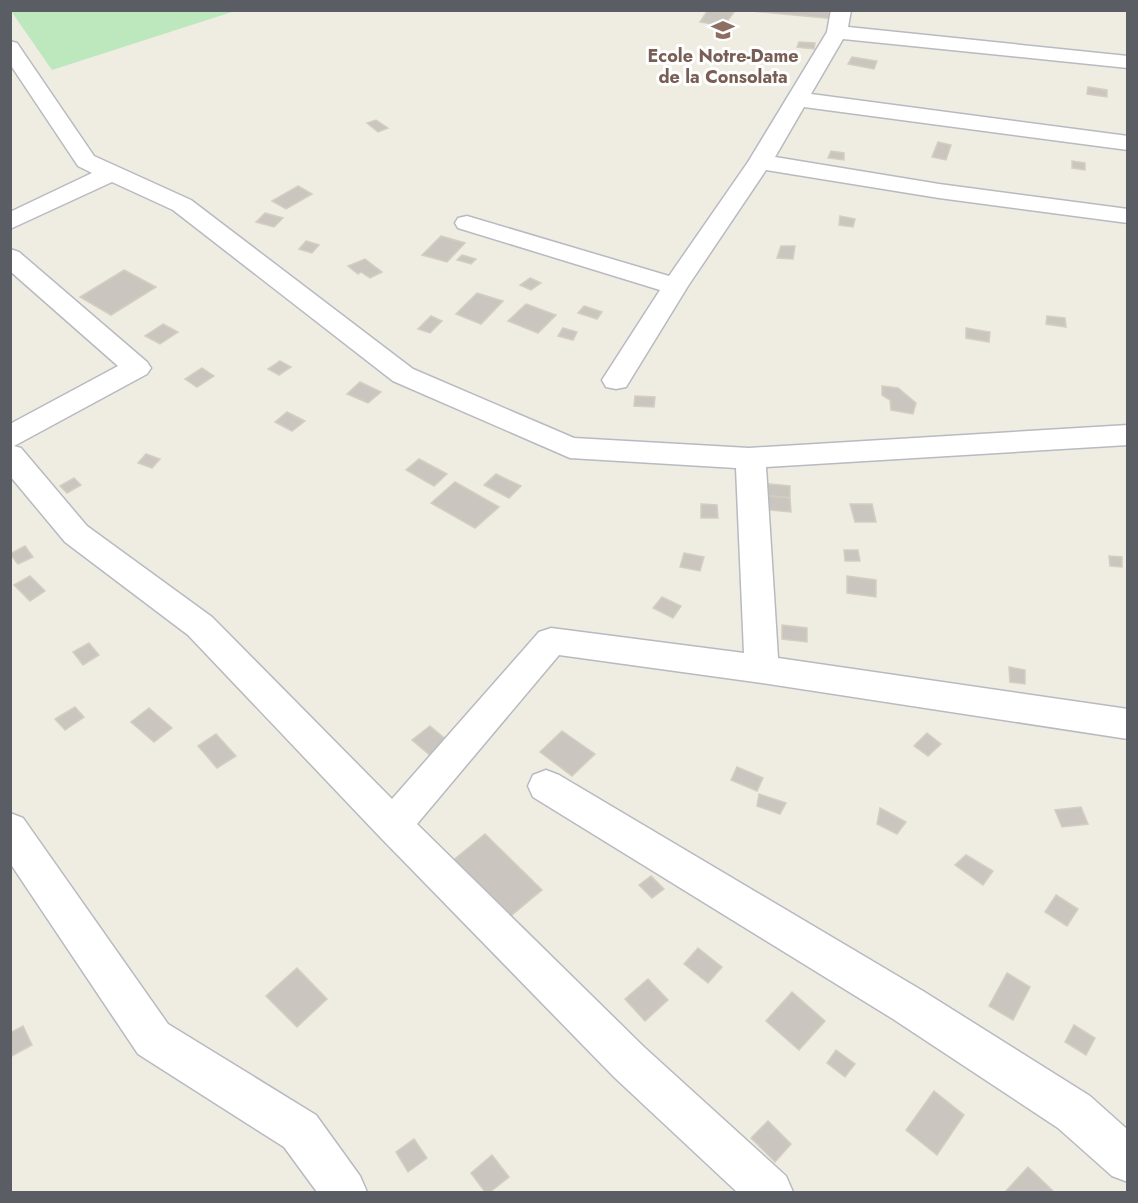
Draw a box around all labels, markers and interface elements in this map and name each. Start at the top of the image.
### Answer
school or university icon: Ecole Notre-Dame de la Consolata [710,17,736,43]
place label: Ecole Notre-Dame de la Consolata [648,43,798,90]

